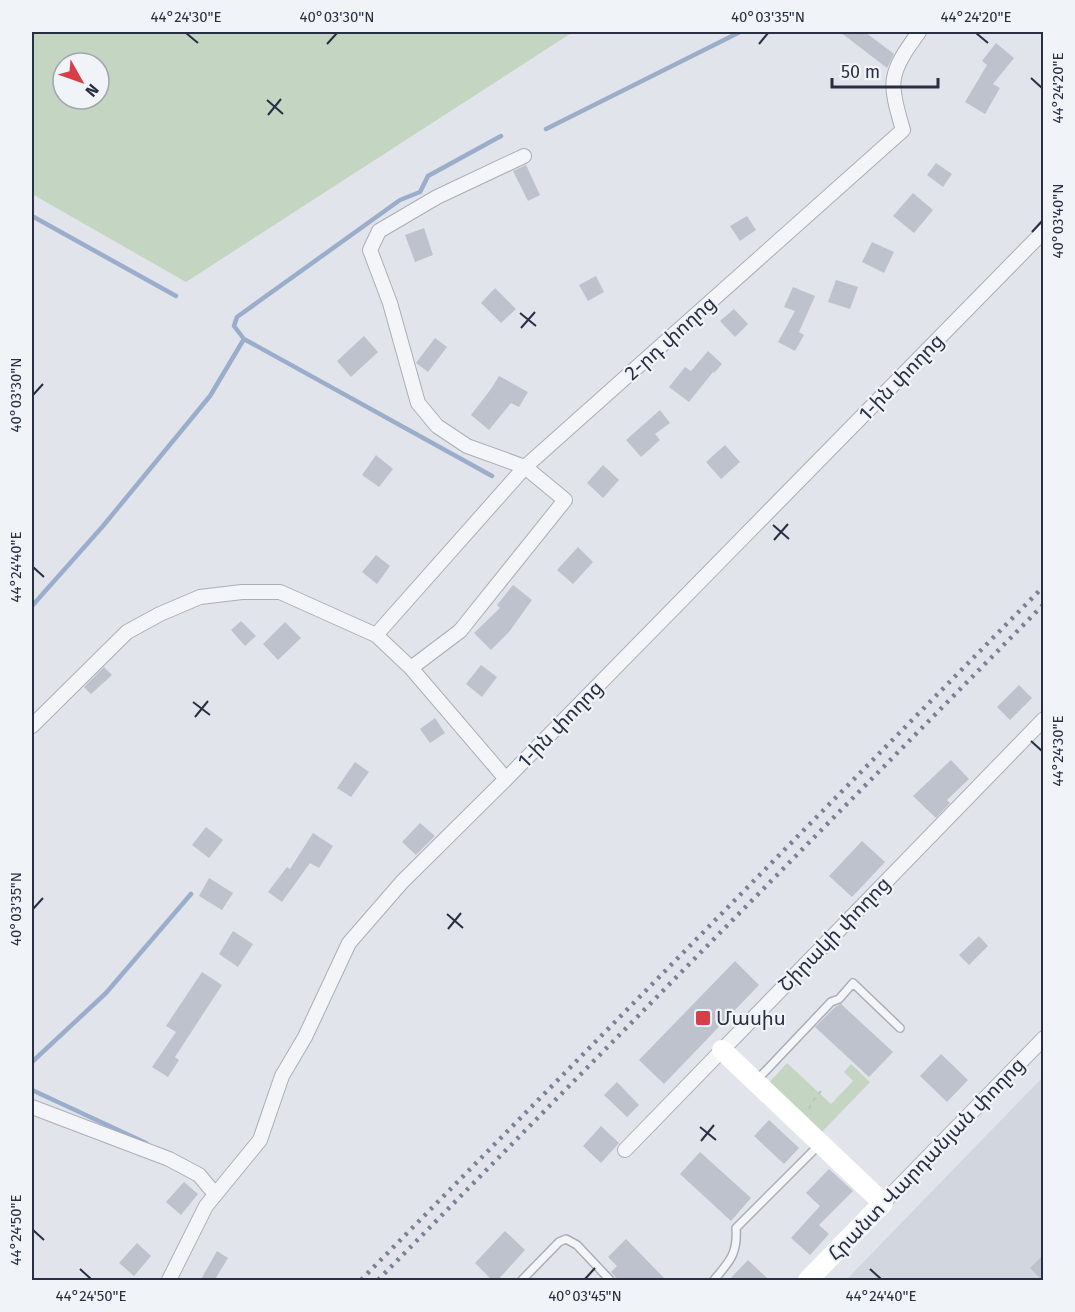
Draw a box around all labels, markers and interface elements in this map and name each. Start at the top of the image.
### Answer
text: 44°24'30"E [150,8,222,26]
text: 40°03'30"N [299,8,375,26]
text: 40°03'35"N [731,8,805,26]
text: 44°24'20"E [941,8,1012,26]
north arrow [51,51,111,111]
scale bar [832,51,938,89]
text: 44°24'20"E [1049,53,1067,124]
text: 50 m [841,61,880,83]
text: N [81,80,103,100]
text: 40°03'40"N [1049,183,1067,259]
street label: 2-րդ փողոց [620,291,720,385]
street label: 1-ին փողոց [853,328,949,426]
text: 40°03'30"N [7,357,25,433]
text: 44°24'40"E [7,532,25,602]
street label: 1-ին փողոց [512,675,608,773]
text: 44°24'30"E [1049,715,1067,787]
text: 40°03'35"N [7,872,25,946]
street label: Շիրակի փողոց [773,872,895,996]
place label: Մասիս [716,1006,786,1030]
marker: Մասիս [694,1009,712,1027]
street label: Հրանտ Վարդանյան փողոց [822,1052,1030,1266]
text: 44°24'50"E [7,1194,25,1266]
text: 44°24'50"E [55,1287,127,1305]
text: 40°03'45"N [548,1287,622,1305]
text: 44°24'40"E [846,1287,916,1305]

